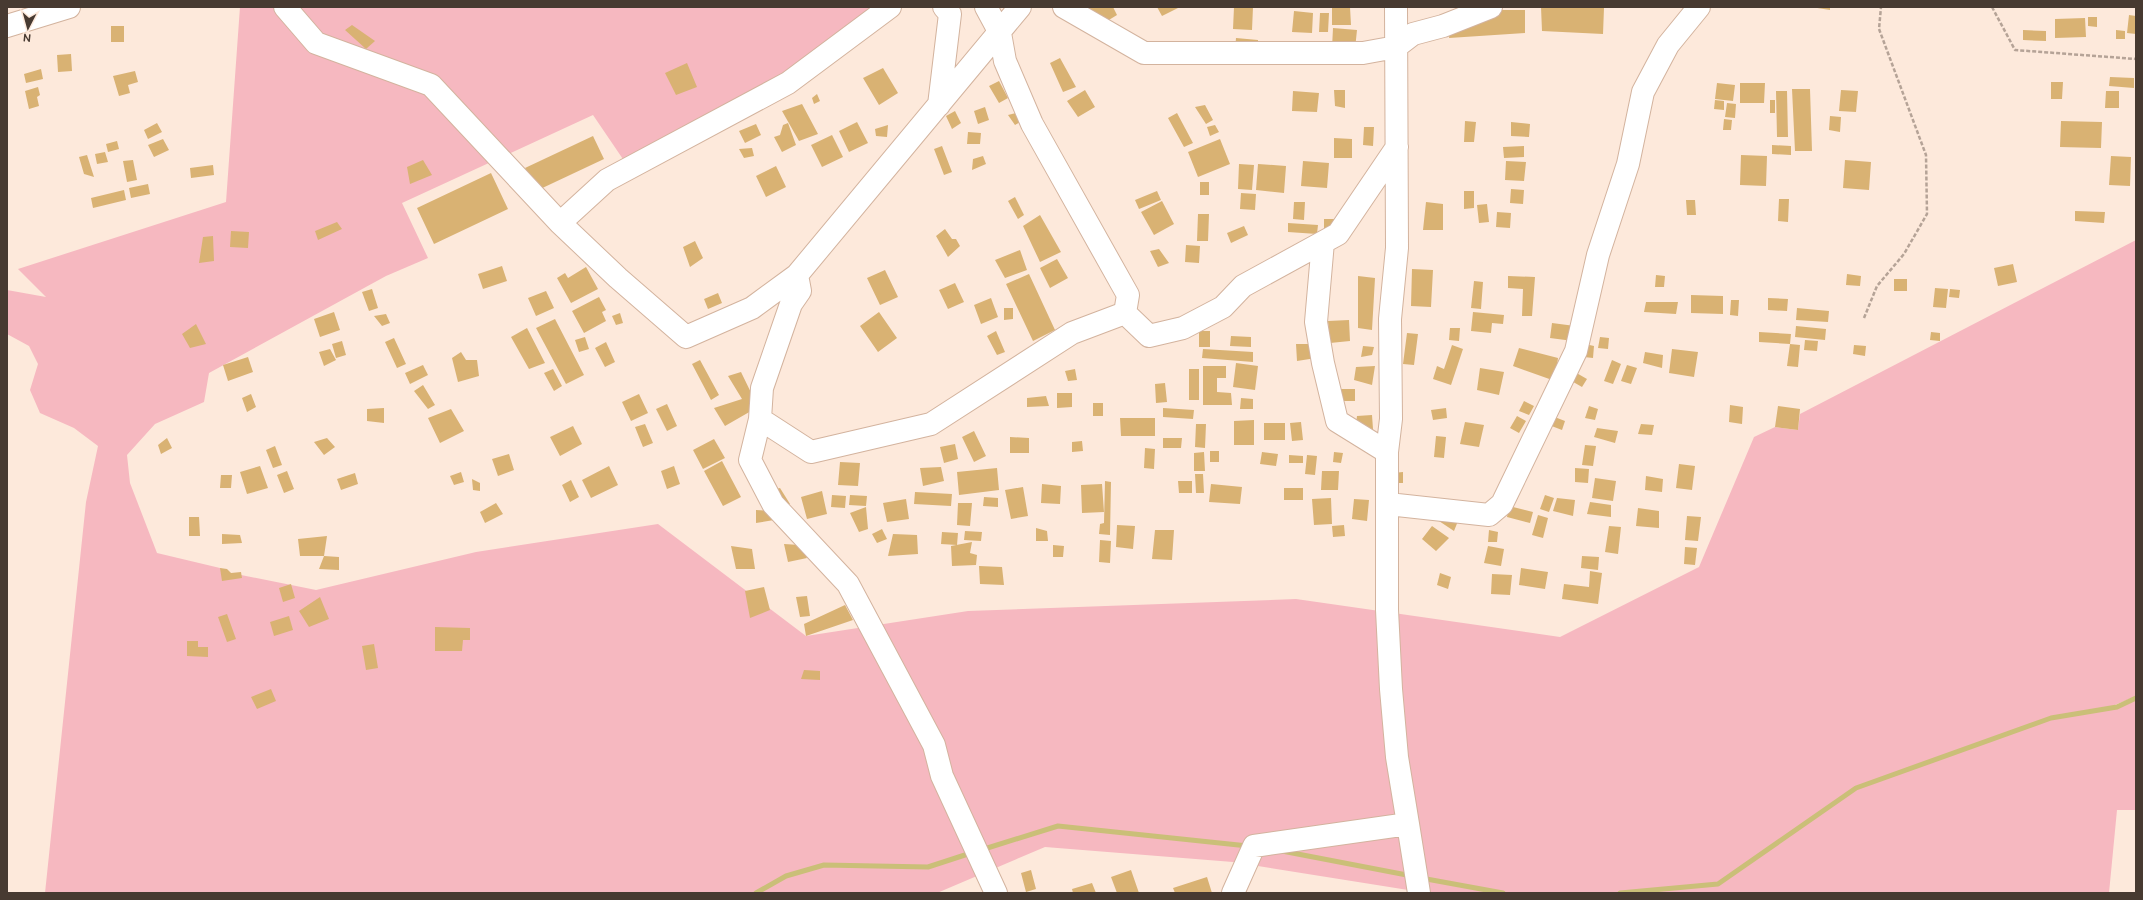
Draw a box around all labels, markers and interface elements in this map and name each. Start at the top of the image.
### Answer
north arrow [8,8,48,48]
text: N [22,32,32,44]

